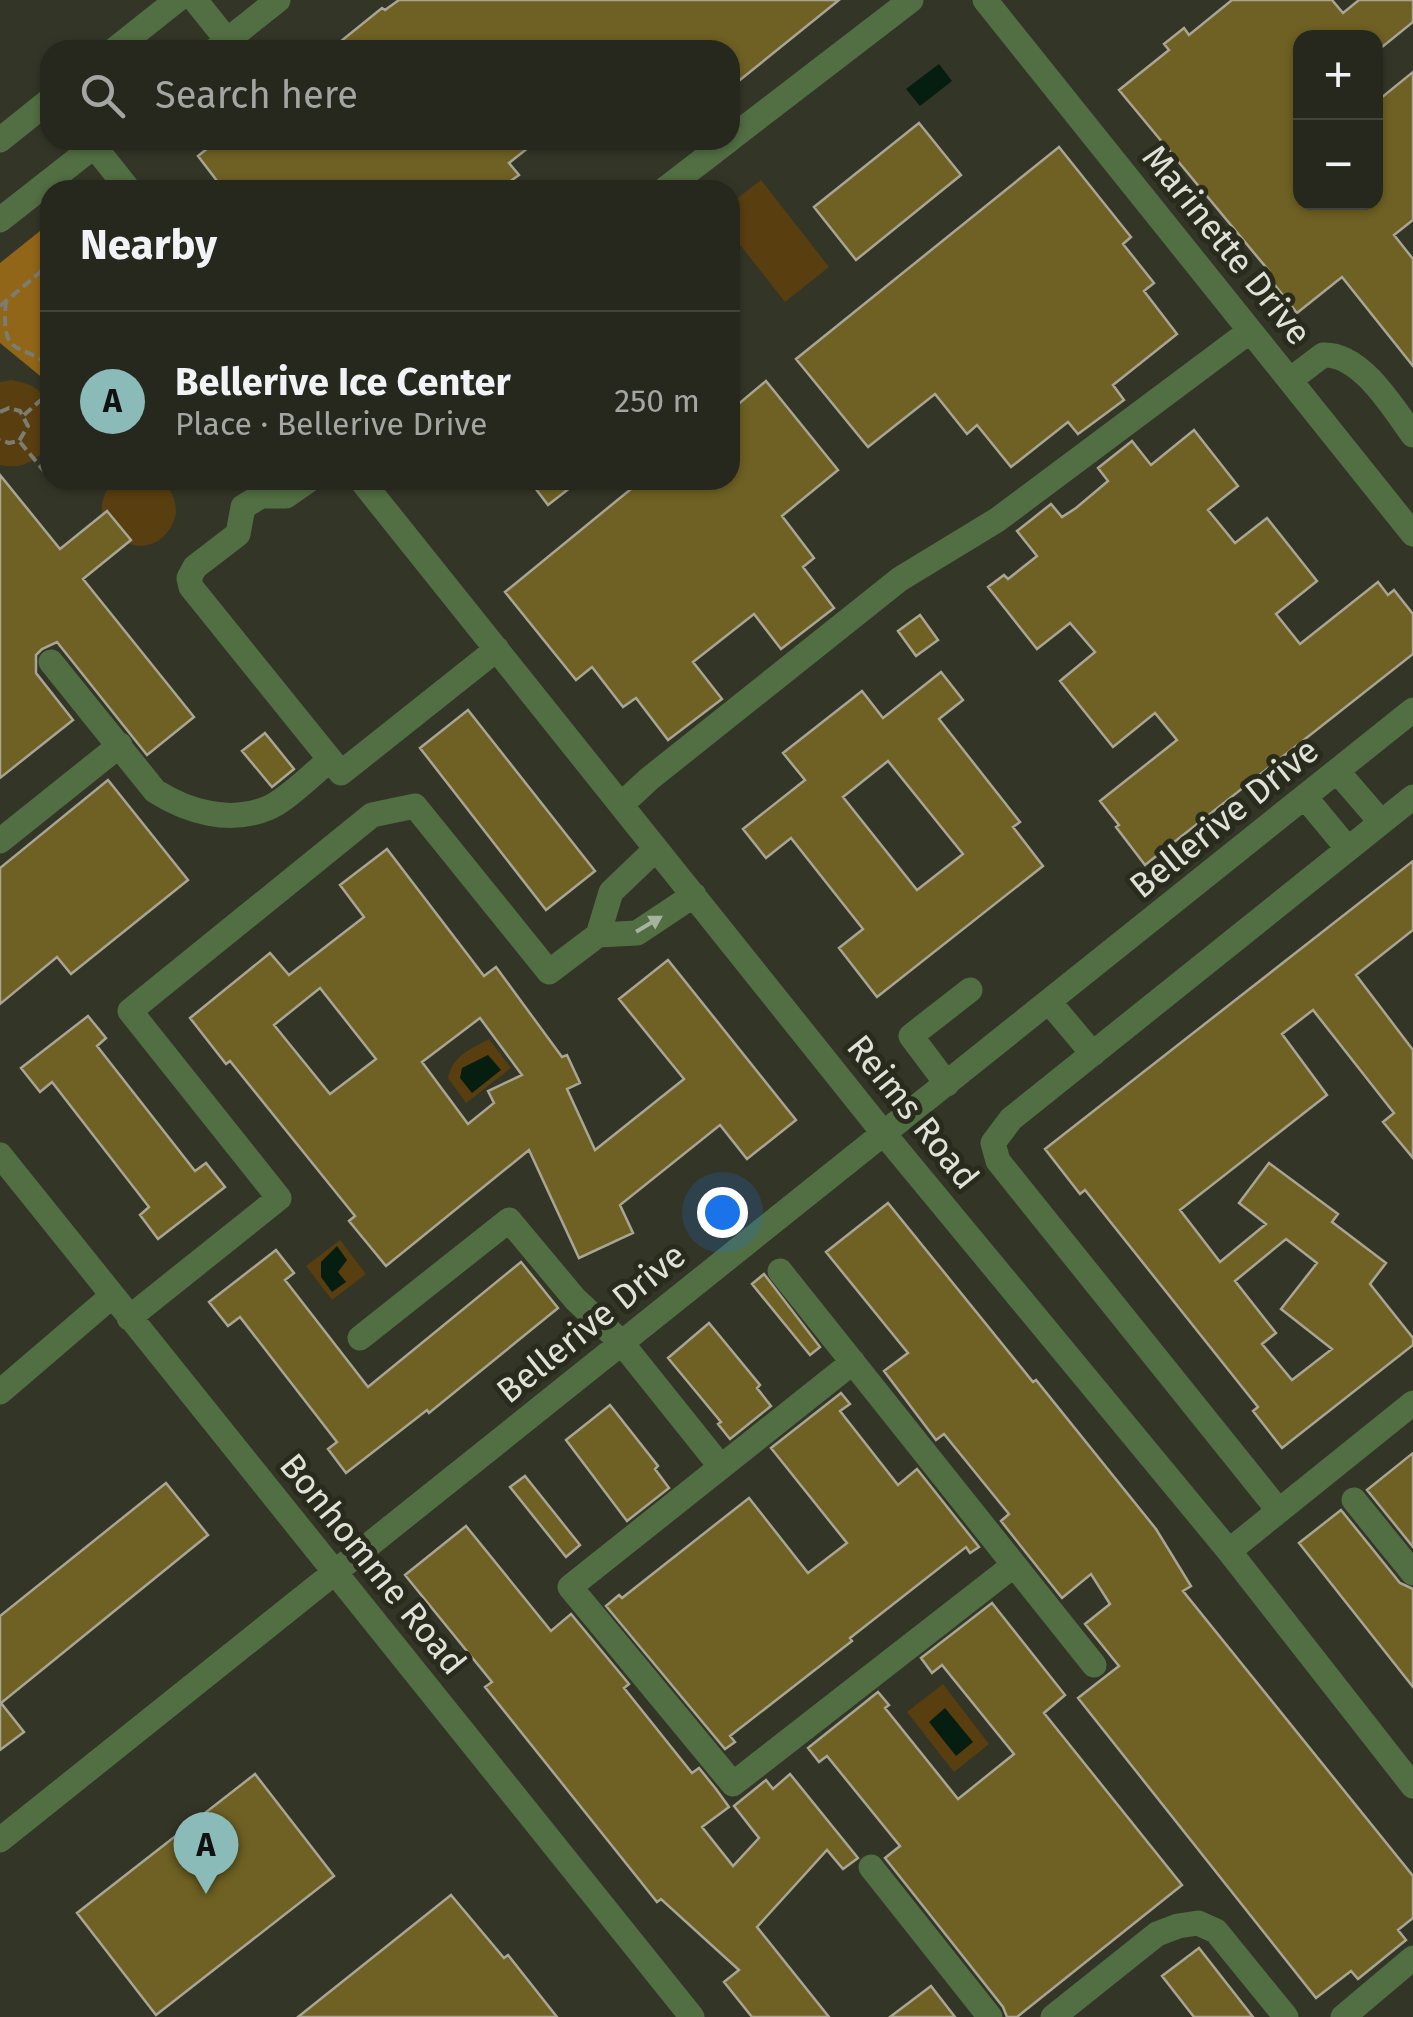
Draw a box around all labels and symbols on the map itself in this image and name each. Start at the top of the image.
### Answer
street label: Marinette Drive [1134,137,1320,353]
street label: Bellerive Drive [1121,729,1327,907]
one-way arrow [635,916,663,933]
street label: Reims Road [838,1027,988,1197]
your location [697,1187,748,1238]
street label: Bellerive Drive [488,1234,694,1412]
street label: Bonhomme Road [271,1445,475,1683]
pin: A [174,1812,238,1894]

